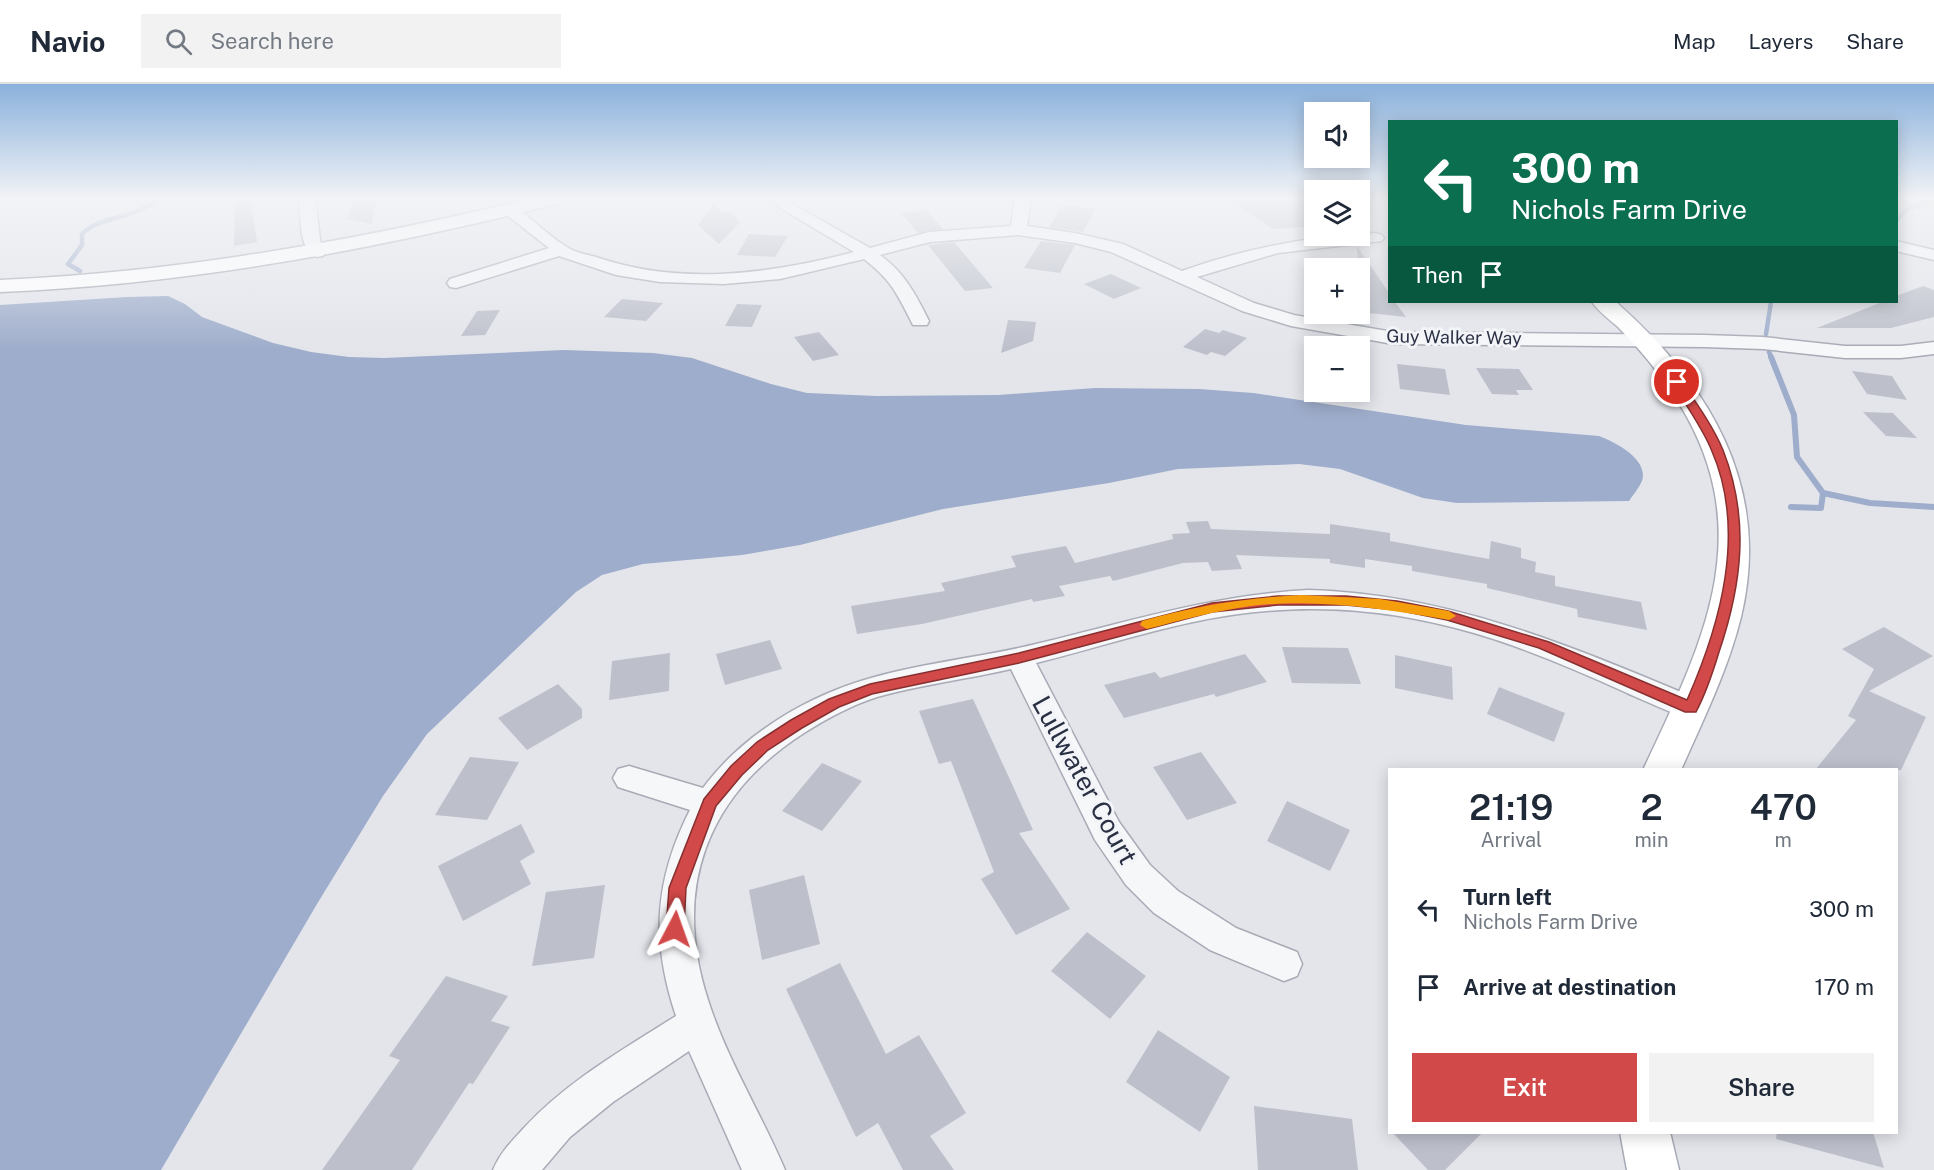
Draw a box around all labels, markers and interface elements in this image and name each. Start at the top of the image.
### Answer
search box [141,14,561,68]
text: Navio [30,25,105,58]
icon: search [162,25,195,58]
text: Search here [210,28,334,54]
text: Map [1673,29,1716,54]
text: Layers [1749,29,1813,54]
text: Share [1846,29,1904,54]
map controls [1304,102,1370,402]
button: sound [1304,102,1370,168]
text: 300 m [1511,143,1640,192]
icon: left [1412,144,1490,222]
button: layers [1304,180,1370,246]
text: Nichols Farm Drive [1511,193,1747,225]
button: + [1304,258,1370,324]
icon: arrive [1475,258,1508,291]
text: Then [1412,262,1463,288]
street label: Guy Walker Way [1386,325,1522,349]
button: − [1304,336,1370,402]
pin [1651,356,1702,407]
icon: arrive [1660,365,1693,398]
street label: Lullwater Court [1026,690,1144,870]
text: 21:19 [1469,786,1554,828]
text: 2 [1640,786,1663,828]
text: 470 [1750,786,1817,828]
text: Arrival [1480,828,1542,852]
text: min [1635,828,1668,852]
text: m [1775,828,1792,852]
text: Turn left [1463,884,1552,910]
icon: left [1412,893,1445,926]
text: 300 m [1809,896,1874,922]
position arrow [643,897,707,961]
text: Nichols Farm Drive [1463,910,1638,934]
icon: arrive [1412,971,1445,1004]
text: Arrive at destination [1463,974,1676,1000]
text: 170 m [1814,974,1874,1000]
button: Exit [1412,1053,1637,1122]
button: Share [1649,1053,1874,1122]

